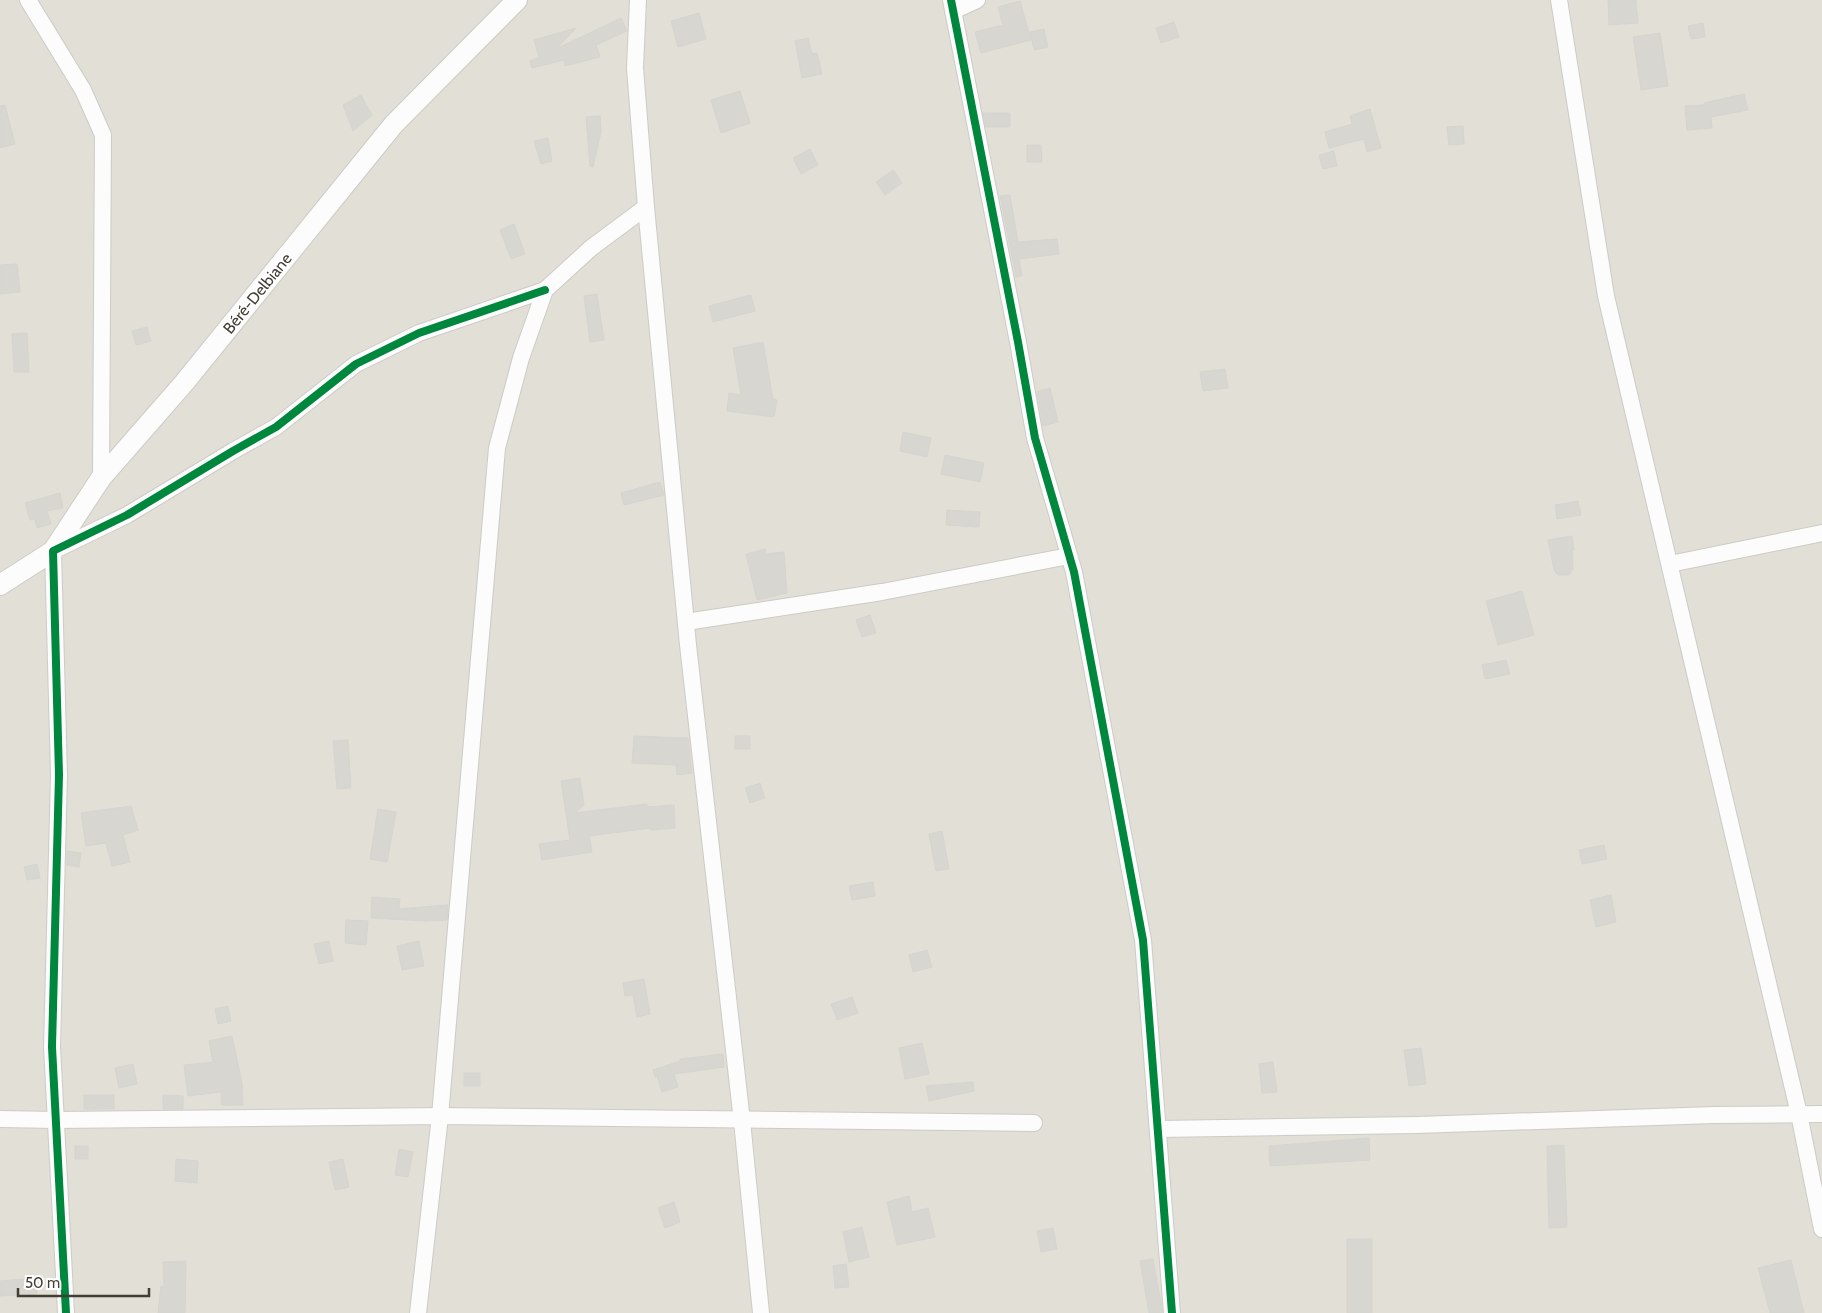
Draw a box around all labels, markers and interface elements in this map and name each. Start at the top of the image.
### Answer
street label: Béré-Delbiane [219,249,296,337]
scale bar [18,1266,149,1298]
text: 50 m [25,1274,60,1292]

